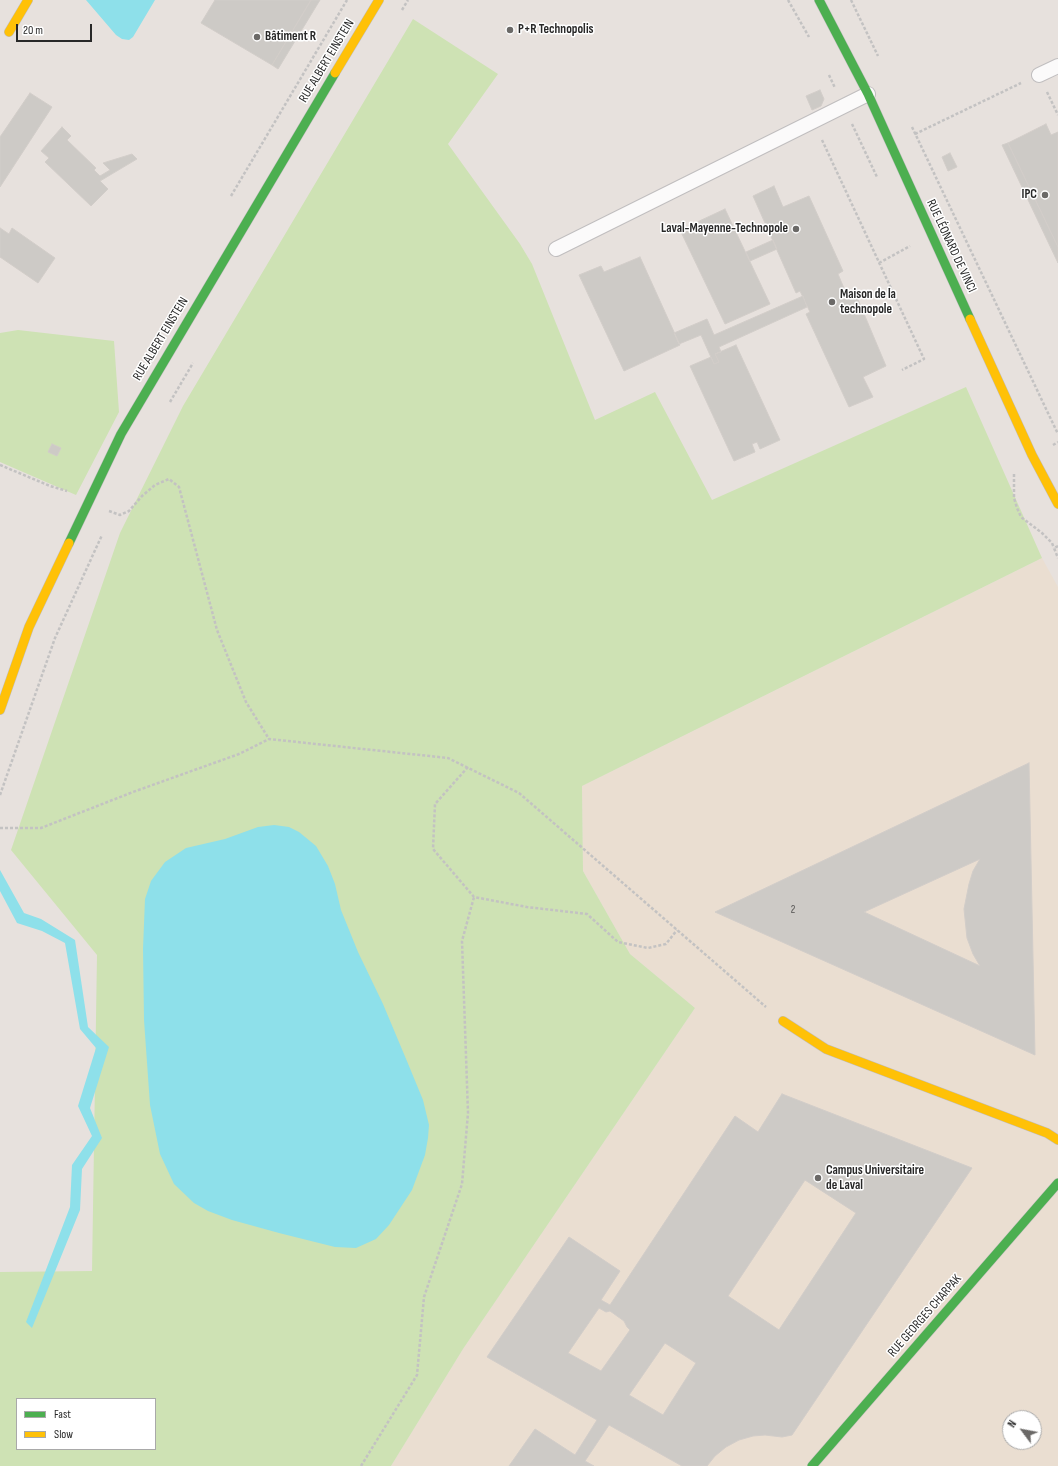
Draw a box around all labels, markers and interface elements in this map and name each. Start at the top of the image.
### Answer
scale bar [18,16,94,42]
street label: RUE ALBERT EINSTEIN [296,17,358,105]
place label: P+R Technopolis [518,22,594,38]
text: 20 m [23,23,43,38]
marker: P+R Technopolis [505,25,515,35]
place label: Bâtiment R [265,29,316,45]
marker: Bâtiment R [252,32,262,42]
place label: IPC [1022,187,1037,203]
marker: IPC [1040,190,1050,200]
street label: RUE LÉONARD DE VINCI [923,197,979,295]
place label: Laval-Mayenne-Technopole [661,221,788,237]
marker: Laval-Mayenne-Technopole [791,224,801,234]
place label: Maison de la technopole [840,287,896,318]
street label: RUE ALBERT EINSTEIN [130,295,192,383]
marker: Maison de la technopole [827,297,837,307]
house number: 2 [791,903,795,917]
place label: Campus Universitaire de Laval [826,1163,924,1194]
marker: Campus Universitaire de Laval [813,1173,823,1183]
street label: RUE GEORGES CHARPAK [885,1271,965,1361]
legend [16,1398,156,1450]
text: Fast [54,1407,71,1422]
north arrow [1002,1410,1042,1450]
text: N [1005,1418,1019,1430]
text: Slow [54,1427,73,1442]

